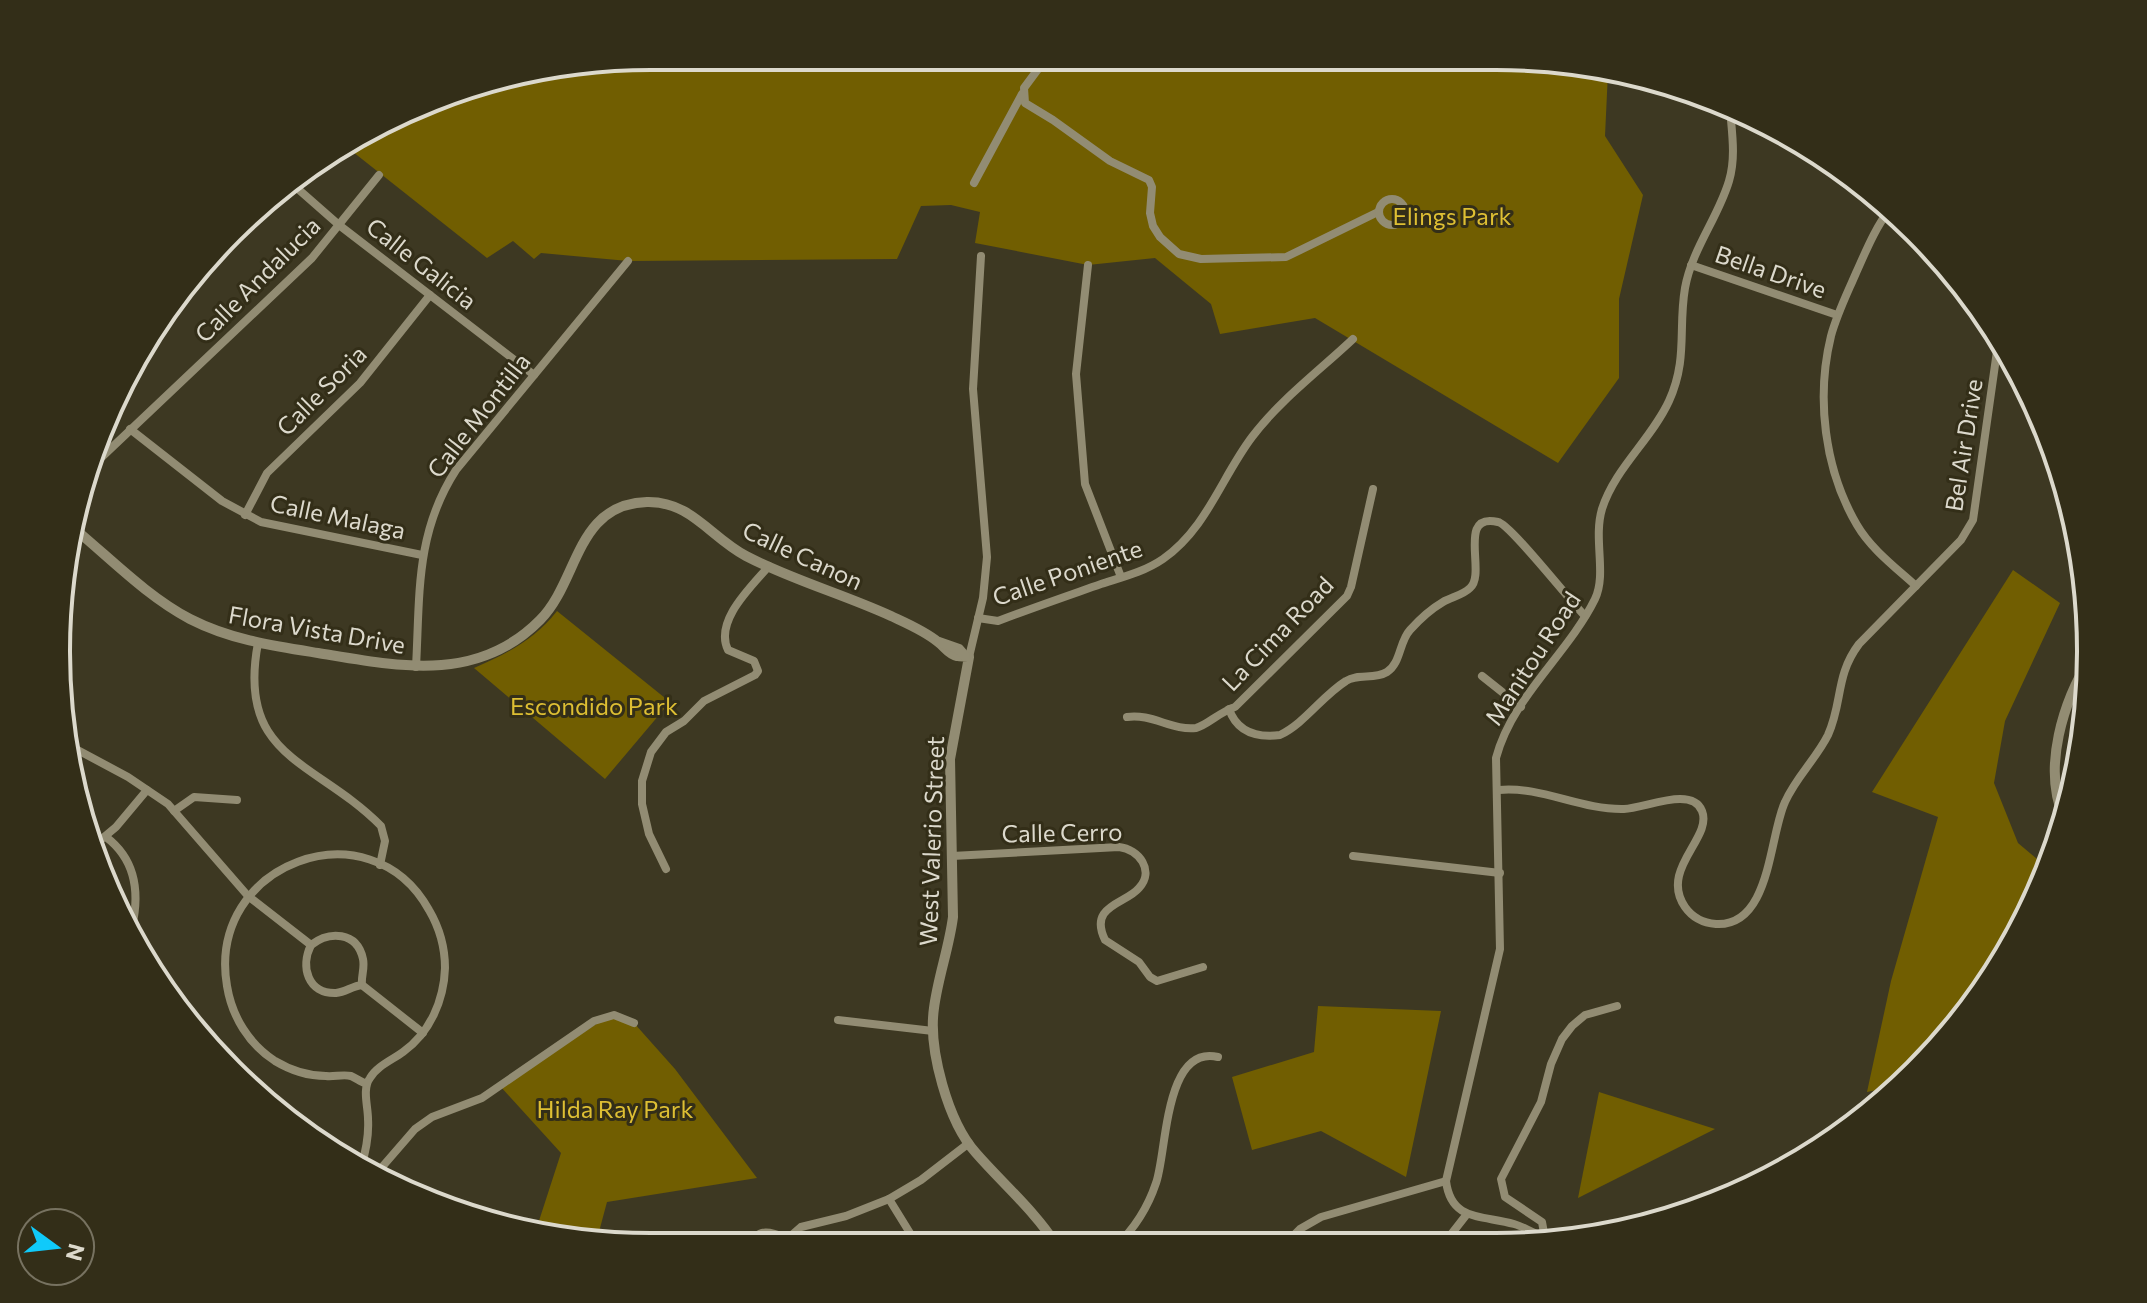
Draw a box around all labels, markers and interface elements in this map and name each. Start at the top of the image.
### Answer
park label: Elings Park [1393,201,1512,230]
street label: Calle Andalucia [188,210,326,348]
street label: Calle Galicia [361,211,483,315]
street label: Bella Drive [1712,238,1830,304]
street label: Calle Soria [270,339,372,441]
street label: Calle Montilla [420,347,536,483]
street label: Bel Air Drive [1938,377,1988,513]
street label: Calle Malaga [268,487,408,545]
street label: Calle Canon [738,515,868,595]
street label: Calle Poniente [988,533,1146,611]
street label: La Cima Road [1215,570,1339,696]
street label: Manitou Road [1478,586,1586,730]
street label: Flora Vista Drive [226,599,408,659]
park label: Escondido Park [510,691,678,720]
street label: West Valerio Street [913,736,949,946]
street label: Calle Cerro [1001,816,1123,848]
park label: Hilda Ray Park [537,1094,693,1123]
north arrow [16,1207,96,1287]
text: N [61,1241,91,1264]

